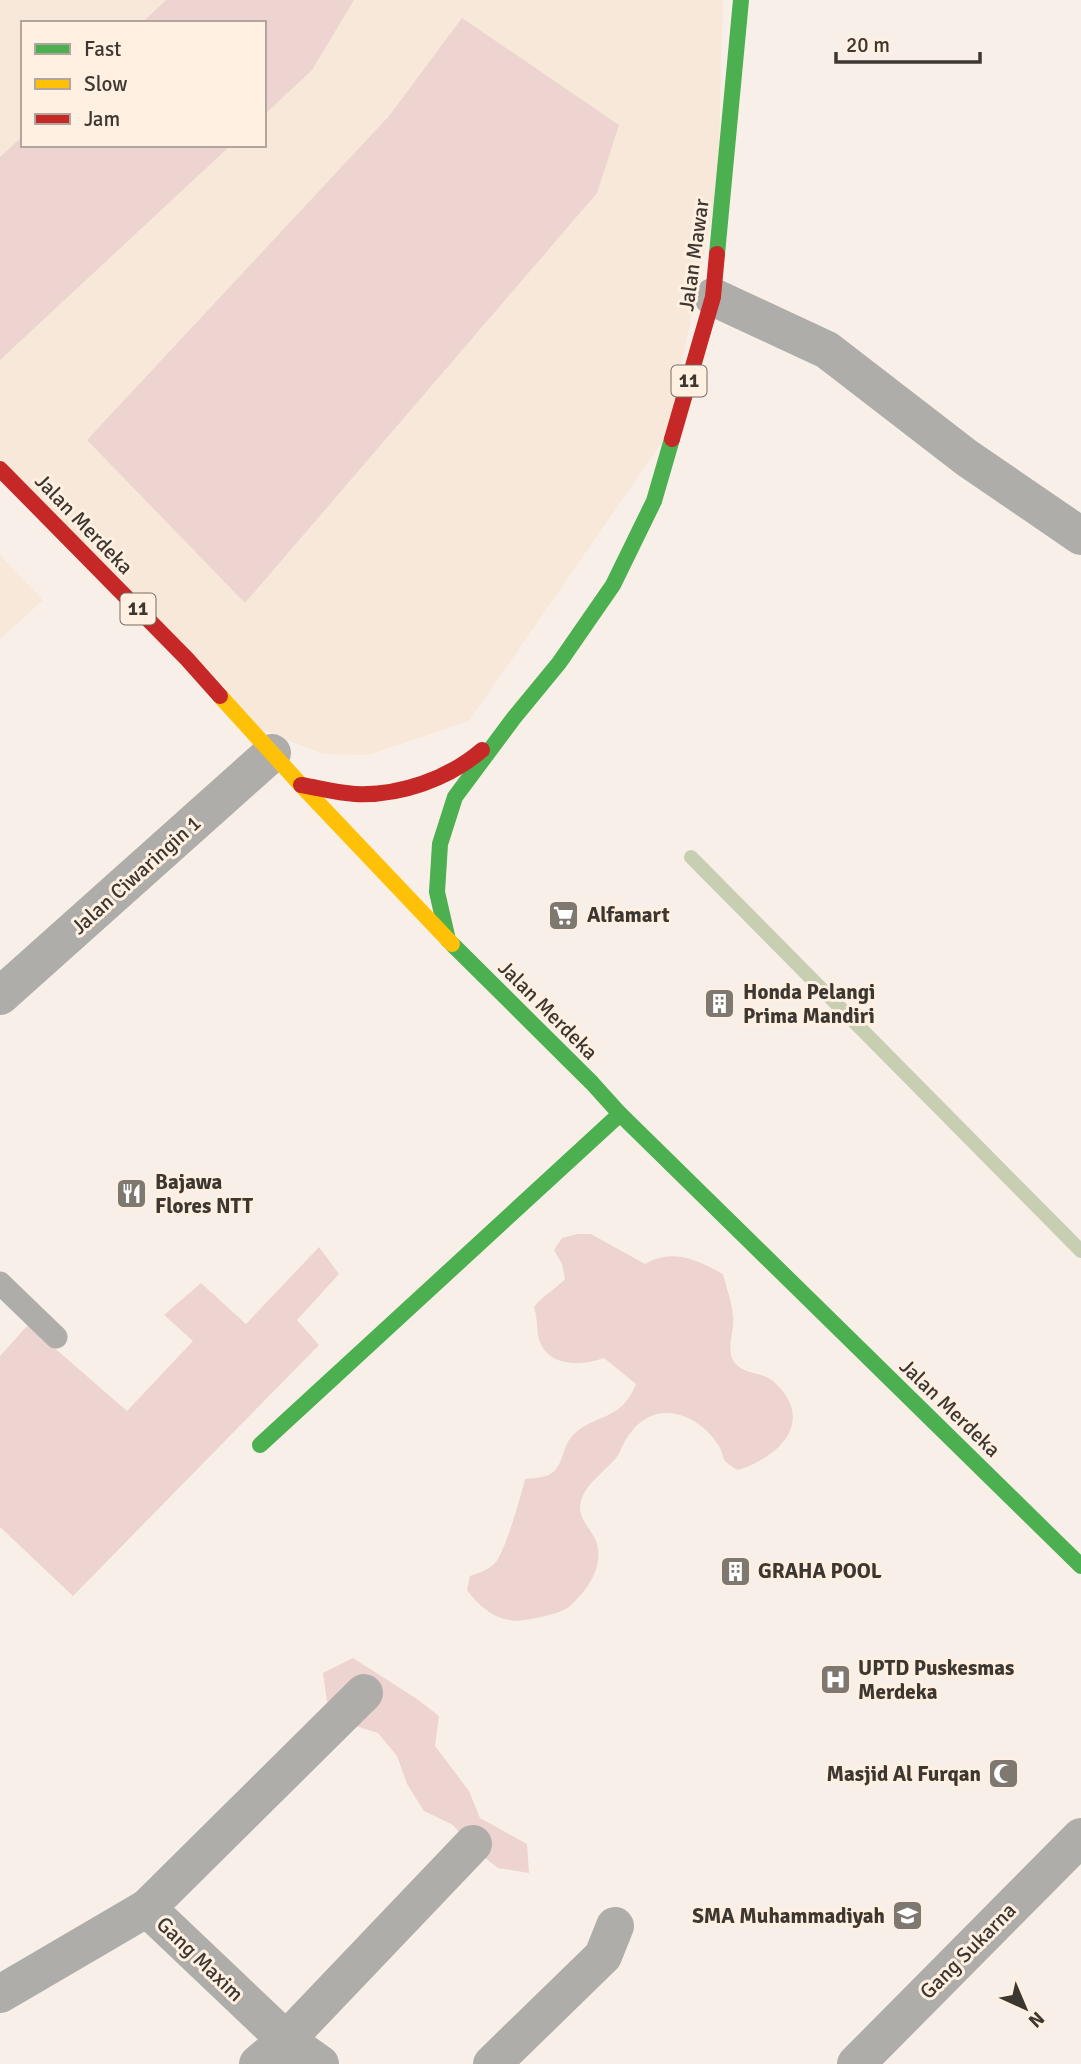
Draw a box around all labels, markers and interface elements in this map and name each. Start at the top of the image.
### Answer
legend [21,21,266,147]
scale bar [836,21,979,65]
text: 20 m [846,32,890,58]
text: Fast [84,36,121,62]
text: Slow [84,71,128,97]
text: Jam [84,106,120,132]
street label: Jalan Mawar [673,197,715,313]
road number: 11 [672,366,706,396]
street label: Jalan Merdeka [29,468,139,580]
road number: 11 [120,594,156,624]
street label: Jalan Ciwaringin 1 [66,810,206,940]
supermarket icon: Alfamart [547,898,581,932]
place label: Alfamart [587,902,670,928]
street label: Jalan Merdeka [493,955,603,1065]
place label: Honda Pelangi Prima Mandiri [743,979,875,1029]
building icon: Honda Pelangi Prima Mandiri [703,987,737,1021]
place label: Bajawa Flores NTT [155,1169,253,1219]
restaurant icon: Bajawa Flores NTT [115,1177,149,1211]
street label: Jalan Merdeka [894,1353,1006,1463]
building icon: GRAHA POOL [718,1554,752,1588]
place label: GRAHA POOL [758,1558,882,1584]
place label: UPTD Puskesmas Merdeka [858,1655,1014,1705]
hospital icon: UPTD Puskesmas Merdeka [818,1663,852,1697]
mosque icon: Masjid Al Furqan [987,1757,1021,1791]
place label: Masjid Al Furqan [827,1761,981,1787]
street label: Gang Sukarna [914,1897,1022,2005]
school or university icon: SMA Muhammadiyah [891,1899,925,1933]
place label: SMA Muhammadiyah [692,1903,885,1929]
street label: Gang Maxim [151,1911,249,2007]
north arrow [990,1973,1060,2043]
text: N [1023,2006,1049,2033]

